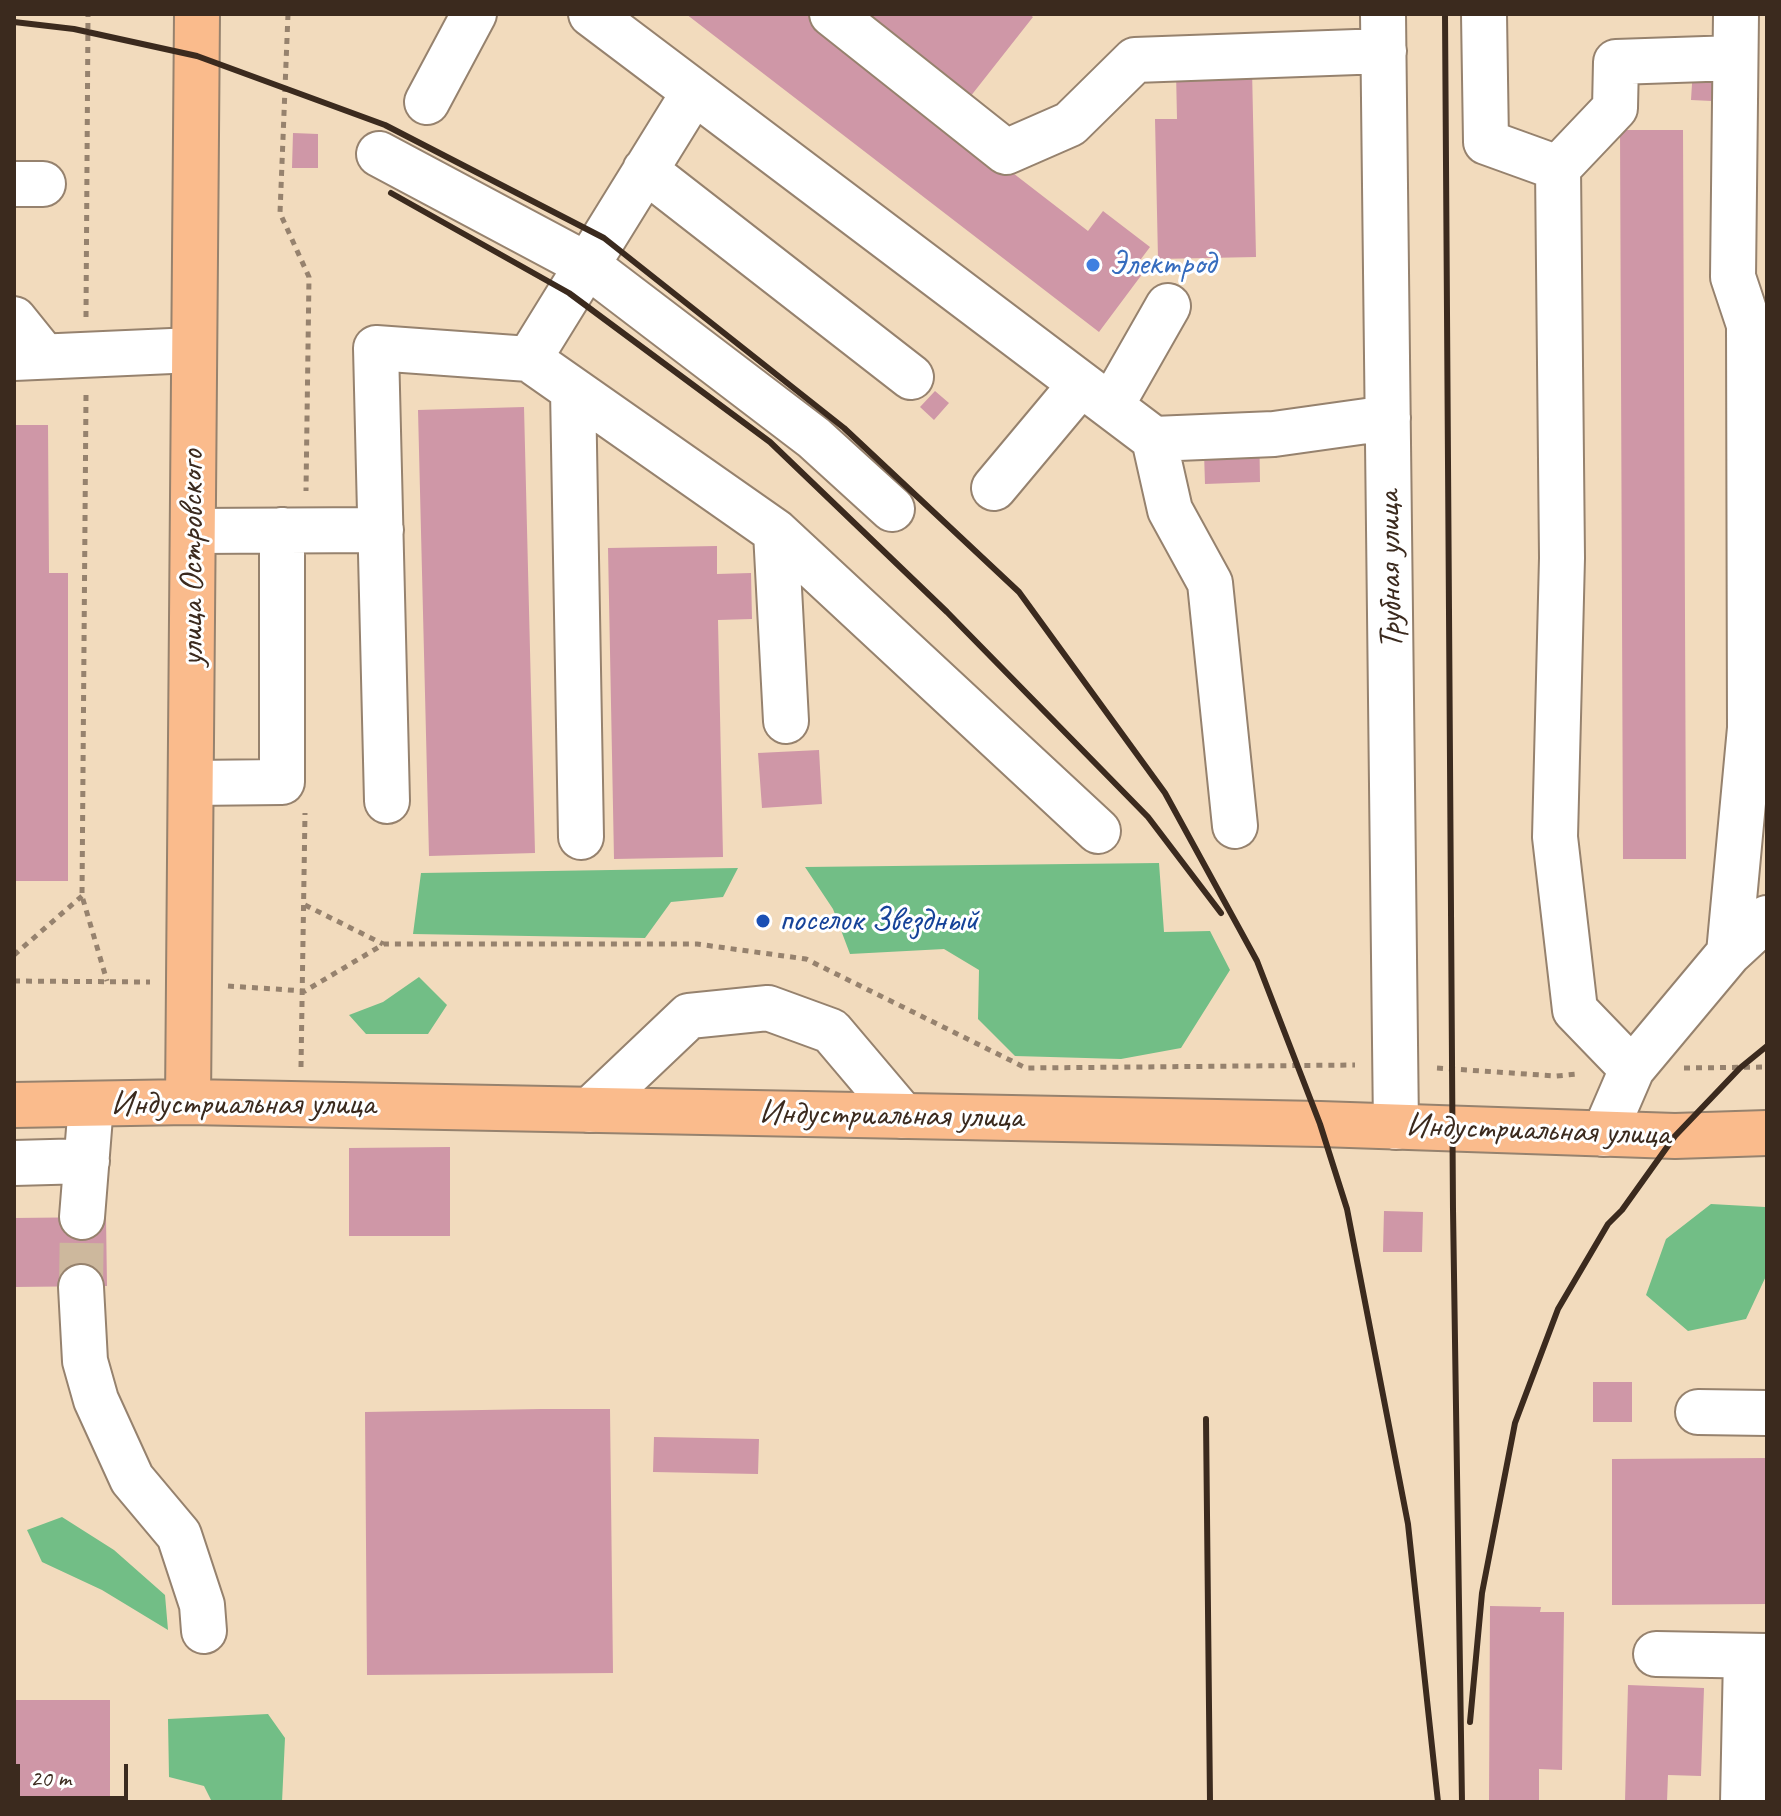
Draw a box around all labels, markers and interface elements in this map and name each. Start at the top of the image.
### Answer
place label: Электрод [1109,245,1216,285]
marker: Электрод [1084,256,1102,274]
street label: улица Островского [173,450,213,666]
street label: Трубная улица [1369,490,1413,650]
place label: поселок Звездный [779,901,978,941]
marker: поселок Звездный [754,912,772,930]
street label: Индустриальная улица [111,1085,375,1125]
street label: Индустриальная улица [758,1093,1024,1139]
street label: Индустриальная улица [1405,1106,1671,1156]
scale bar [20,1748,132,1798]
text: 20 m [30,1763,71,1793]

